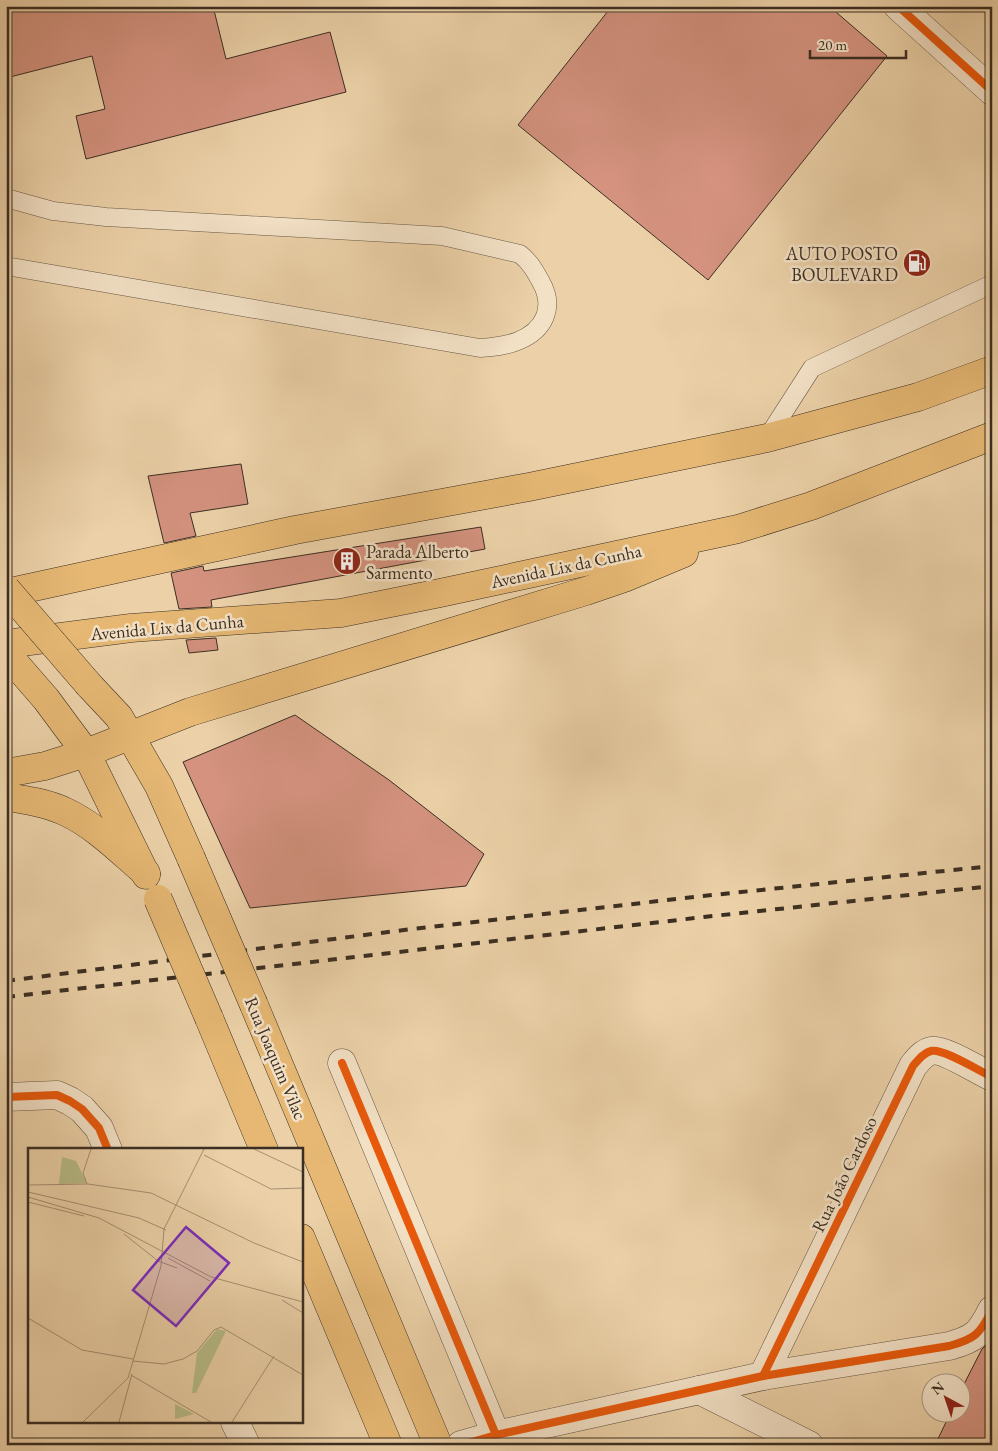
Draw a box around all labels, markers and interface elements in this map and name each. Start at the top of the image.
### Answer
scale bar [810,28,907,60]
text: 20 m [818,35,847,54]
place label: AUTO POSTO BOULEVARD [785,242,898,286]
fuel station icon: AUTO POSTO BOULEVARD [902,248,932,278]
street label: Avenida Lix da Cunha [487,539,644,593]
place label: Parada Alberto Sarmento [366,540,469,584]
building icon: Parada Alberto Sarmento [332,546,362,576]
street label: Avenida Lix da Cunha [88,609,245,645]
street label: Rua Joaquim Vilac [240,993,312,1123]
street label: Rua João Cardoso [806,1112,882,1236]
inset map [28,1148,302,1424]
north arrow [920,1374,970,1424]
text: N [928,1377,948,1399]

